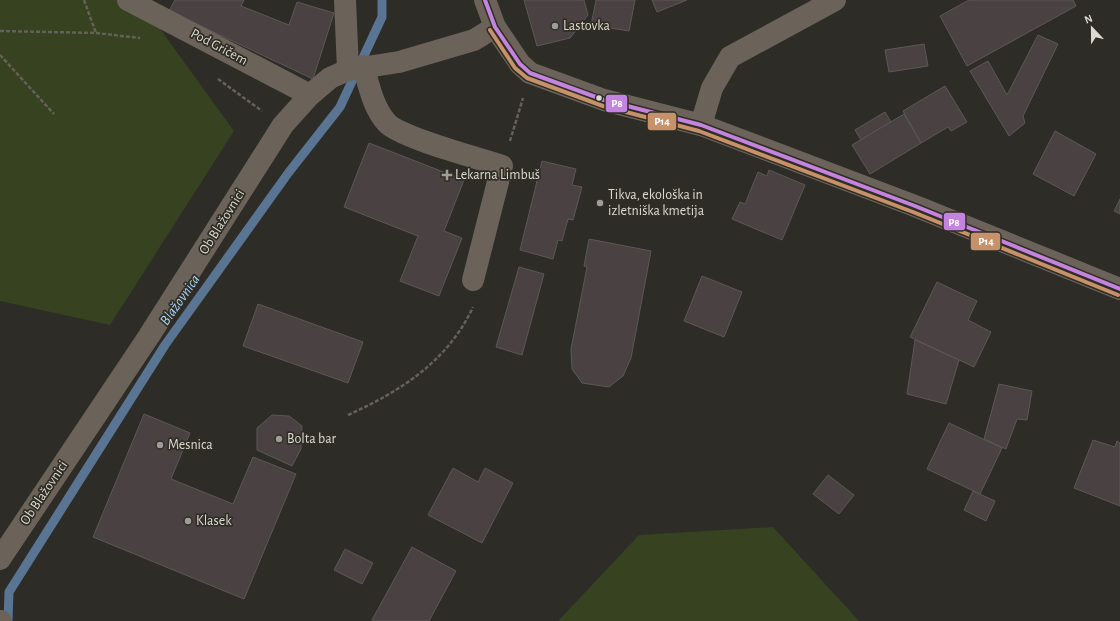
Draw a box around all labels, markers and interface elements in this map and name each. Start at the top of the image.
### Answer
north arrow [1072,8,1112,48]
text: N [1083,13,1094,26]
place label: Lastovka [563,19,610,33]
marker: Lastovka [550,21,560,31]
street label: Pod Gričem [188,26,250,68]
unlabelled marker [594,93,604,103]
line badge: P8 [605,94,628,113]
text: P8 [611,98,623,109]
line badge: P14 [647,112,677,131]
text: P14 [654,116,670,127]
place label: Lekarna Limbuš [455,168,540,182]
marker: Lekarna Limbuš [442,170,452,180]
street label: Ob Blažovnici [197,187,247,257]
place label: Tikva, ekološka in izletniška kmetija [608,188,705,218]
marker: Tikva, ekološka in izletniška kmetija [595,198,605,208]
line badge: P8 [943,212,966,231]
text: P8 [948,217,960,228]
line badge: P14 [970,232,1001,251]
text: P14 [978,236,994,247]
water label: Blažovnica [157,272,203,328]
place label: Bolta bar [287,432,336,446]
marker: Bolta bar [274,434,284,444]
place label: Mesnica [168,438,213,452]
marker: Mesnica [155,440,165,450]
street label: Ob Blažovnici [18,459,70,527]
place label: Klasek [196,514,232,528]
marker: Klasek [183,516,193,526]

